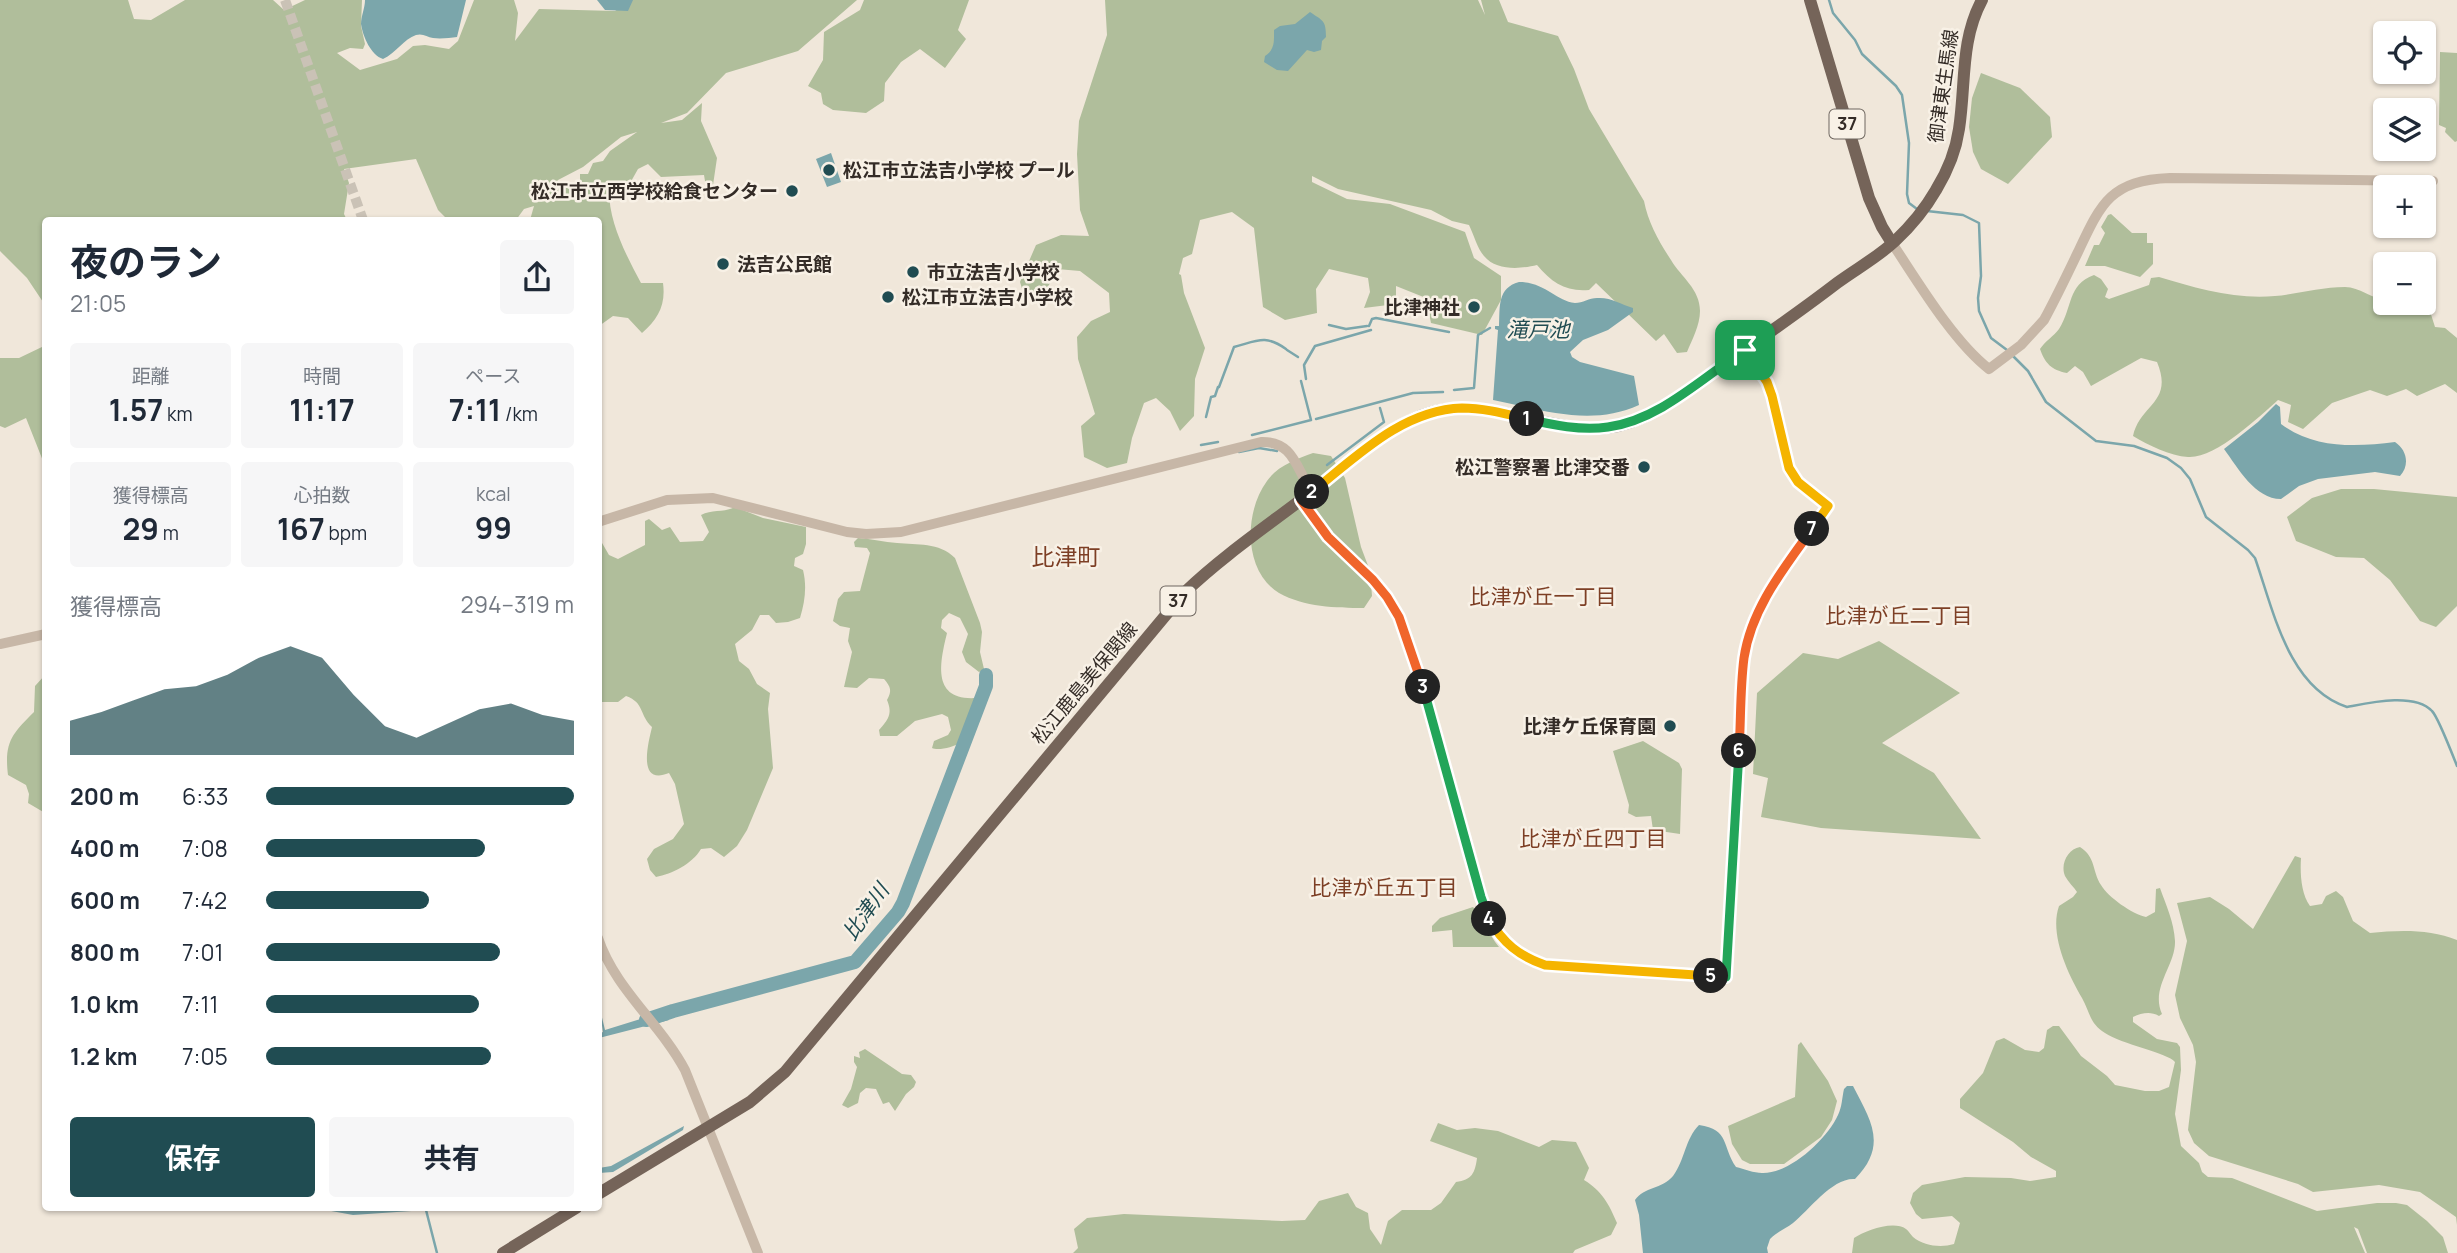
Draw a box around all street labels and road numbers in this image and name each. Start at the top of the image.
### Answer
street label: 御津東生馬線 [1922,28,1964,144]
road number: 37 [1829,110,1864,139]
road number: 37 [1160,586,1196,616]
street label: 松江鹿島美保関線 [1025,616,1143,750]

